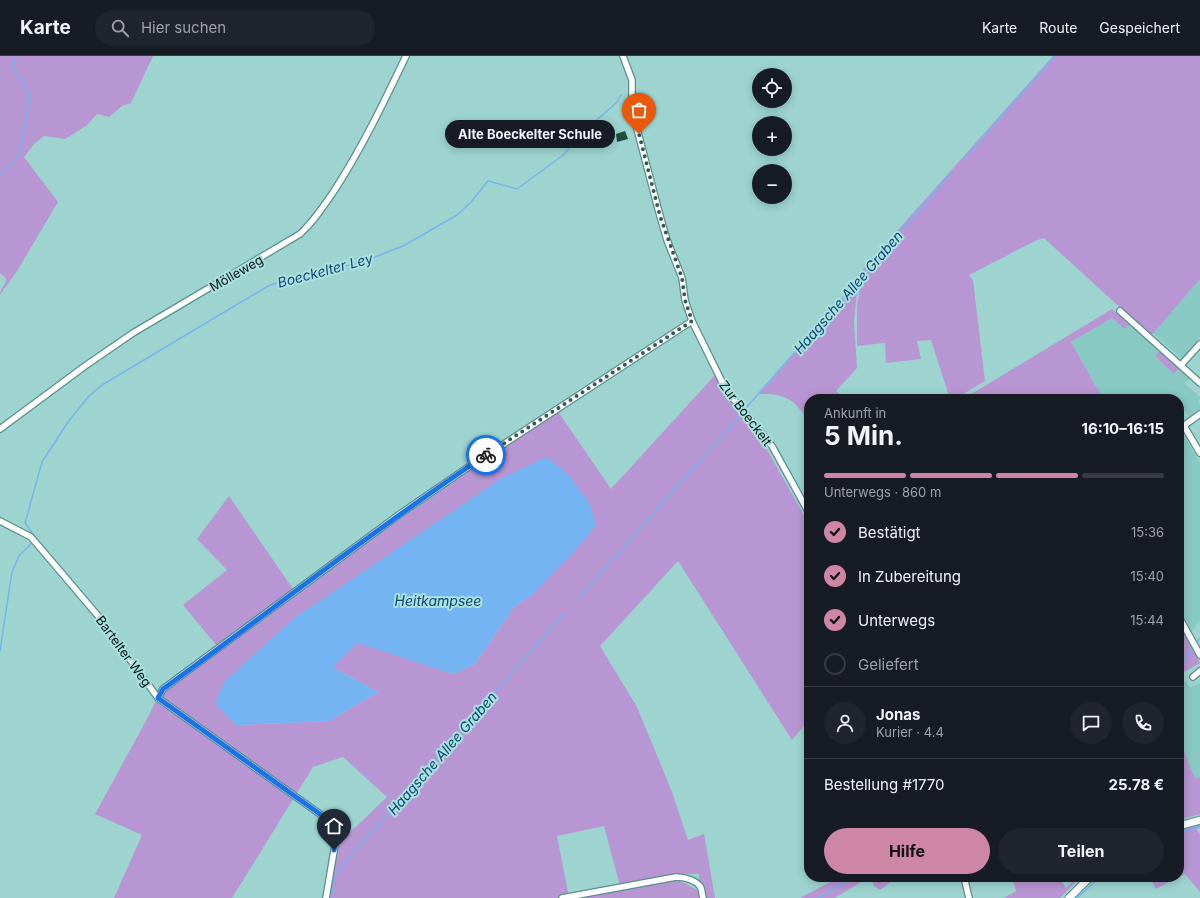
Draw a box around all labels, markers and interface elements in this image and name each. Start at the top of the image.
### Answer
search box [95,10,375,46]
text: Karte [20,16,71,39]
icon: search [109,17,131,39]
text: Hier suchen [141,18,226,37]
text: Karte [982,19,1017,36]
text: Route [1039,19,1077,36]
text: Gespeichert [1099,19,1180,36]
map controls [752,68,792,204]
button: locate [752,68,792,108]
pin [622,93,656,134]
icon: bag [628,99,650,121]
button: + [752,116,792,156]
callout: Alte Boeckelter Schule [445,120,615,148]
text: Alte Boeckelter Schule [458,126,602,142]
button: − [752,164,792,204]
water label: Haagsche Allee Graben [790,227,906,357]
water label: Boeckelter Ley [275,249,376,291]
street label: Mölleweg [206,251,266,295]
street label: Zur Boeckelt [716,377,776,449]
text: Ankunft in [824,405,886,421]
text: 16:10–16:15 [1081,419,1164,438]
text: 5 Min. [824,420,903,451]
courier [466,435,506,475]
icon: bike [475,444,497,466]
text: Unterwegs · 860 m [824,484,941,500]
icon: check [824,521,846,543]
text: Bestätigt [858,523,921,542]
text: 15:36 [1131,524,1164,540]
icon: check [824,565,846,587]
text: In Zubereitung [858,567,961,586]
text: 15:40 [1130,568,1164,584]
water label: Heitkampsee [395,592,481,609]
icon: check [824,609,846,631]
text: Unterwegs [858,611,935,630]
street label: Bartelter Weg [93,612,155,690]
text: 15:44 [1130,612,1164,628]
text: Geliefert [858,655,919,674]
water label: Haagsche Allee Graben [384,688,500,818]
button: person [824,702,866,744]
button: chat [1070,702,1112,744]
button: phone [1122,702,1164,744]
text: Jonas [876,705,920,724]
text: Kurier · 4.4 [876,724,944,740]
text: Bestellung #1770 [824,775,945,794]
text: 25.78 € [1109,775,1164,794]
pin [317,809,351,850]
icon: home [323,815,345,837]
button: Hilfe [824,828,990,874]
button: Teilen [998,828,1164,874]

